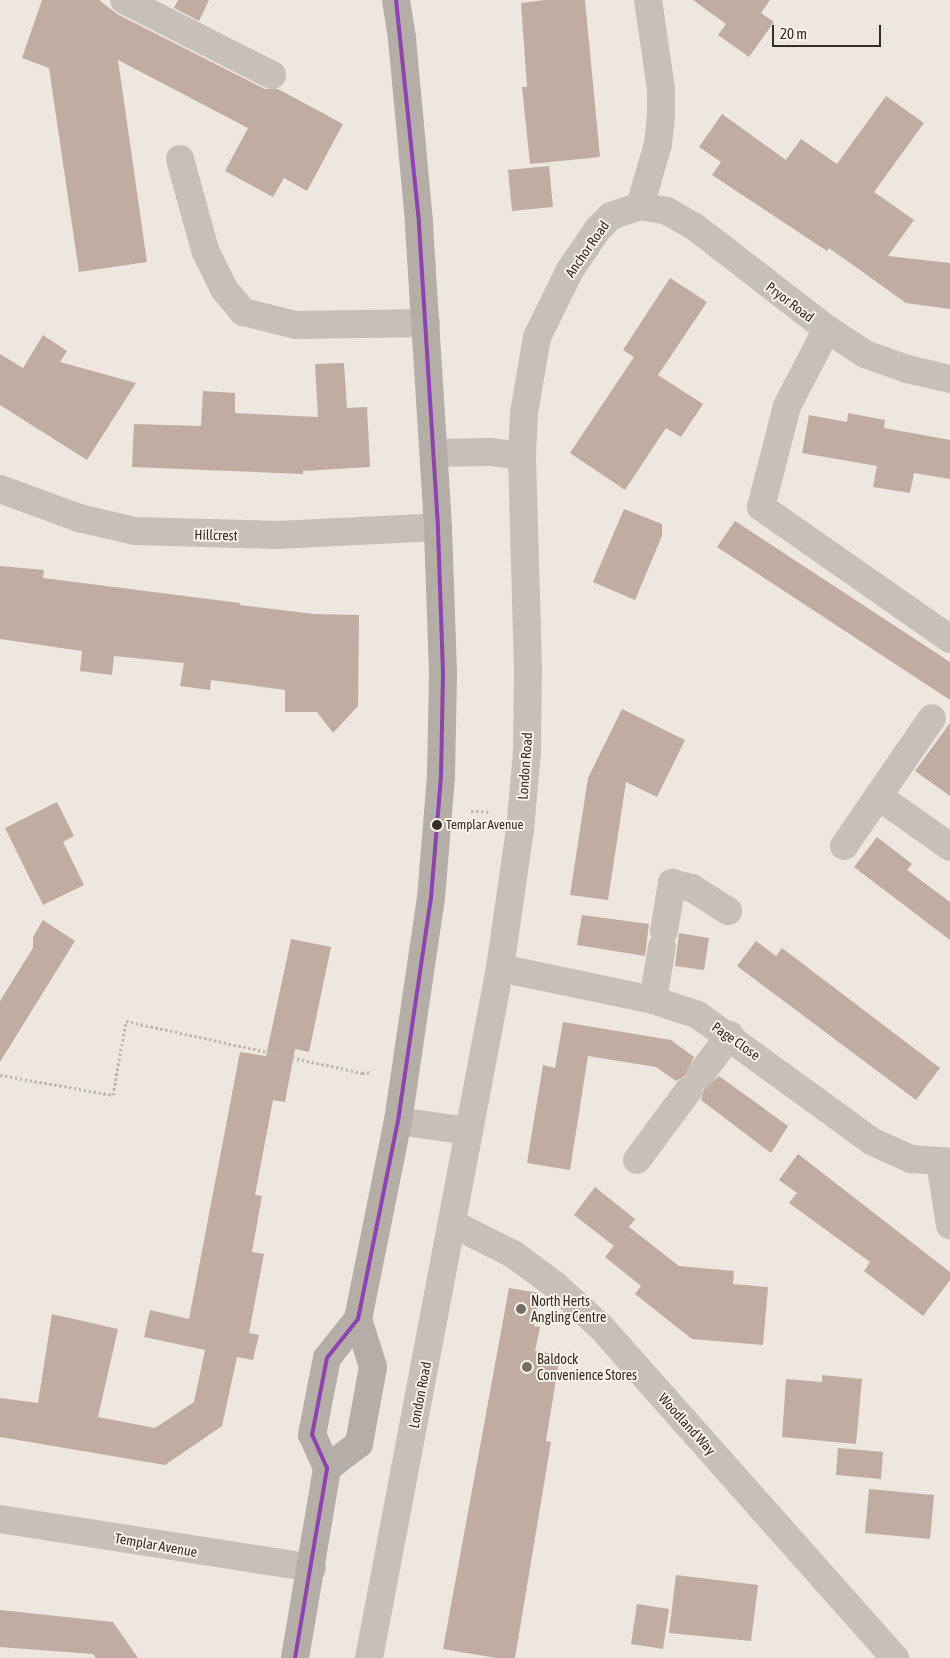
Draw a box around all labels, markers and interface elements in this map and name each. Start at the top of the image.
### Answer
scale bar [775,15,884,47]
text: 20 m [780,25,807,42]
street label: Anchor Road [561,218,613,280]
street label: Pryor Road [763,278,817,326]
street label: Hillcrest [194,526,238,544]
street label: London Road [514,732,536,800]
place label: Templar Avenue [446,817,523,833]
marker: Templar Avenue [432,820,442,830]
street label: Page Close [709,1018,763,1064]
place label: North Herts Angling Centre [531,1293,606,1325]
marker: North Herts Angling Centre [515,1303,527,1315]
place label: Baldock Convenience Stores [537,1351,637,1384]
street label: London Road [405,1360,435,1430]
marker: Baldock Convenience Stores [521,1361,533,1373]
street label: Woodland Way [655,1390,719,1458]
street label: Templar Avenue [113,1529,199,1561]

